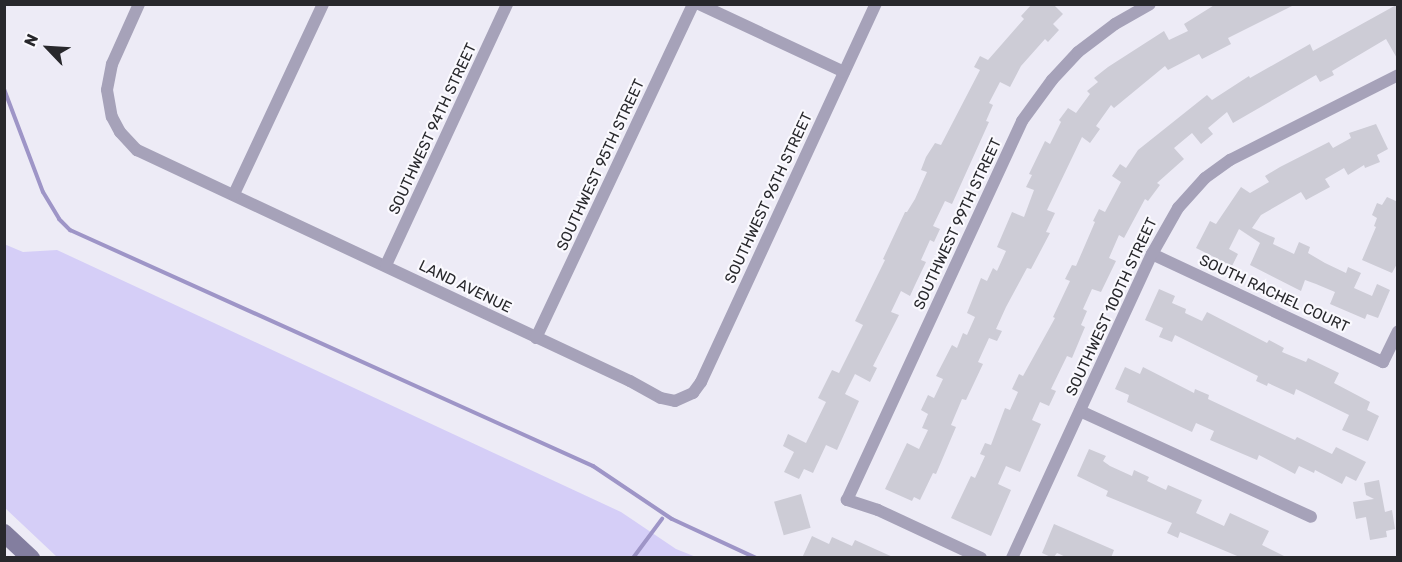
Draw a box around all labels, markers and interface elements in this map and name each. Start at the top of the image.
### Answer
north arrow [18,18,78,78]
text: N [20,31,42,49]
street label: SOUTHWEST 94TH STREET [385,40,481,218]
street label: SOUTHWEST 95TH STREET [553,76,649,254]
street label: SOUTHWEST 96TH STREET [721,109,817,287]
street label: SOUTHWEST 99TH STREET [910,135,1006,313]
street label: SOUTHWEST 100TH STREET [1063,215,1161,399]
street label: SOUTH RACHEL COURT [1196,251,1352,337]
street label: LAND AVENUE [416,257,514,317]

